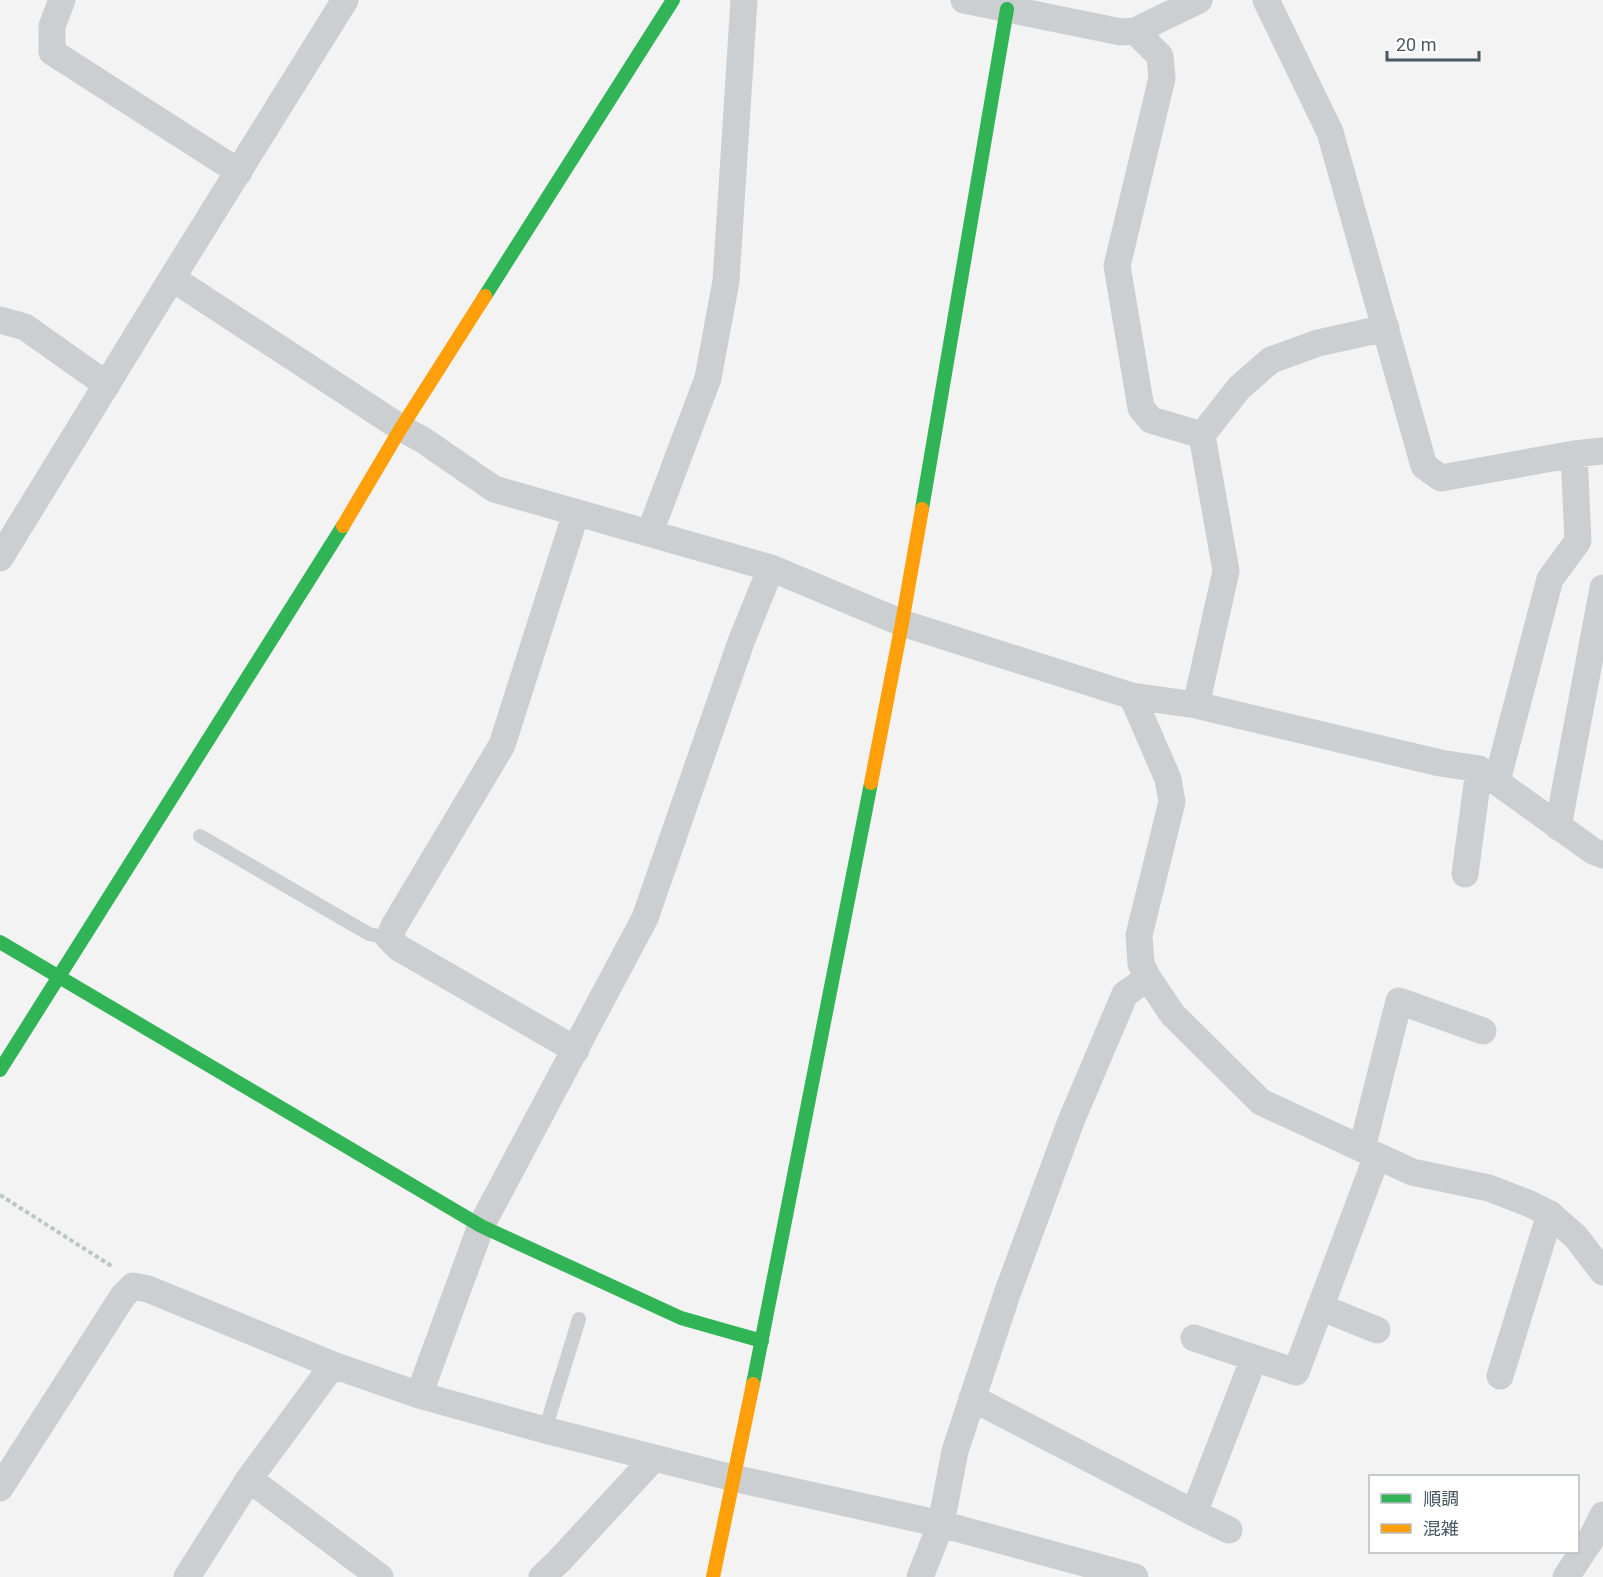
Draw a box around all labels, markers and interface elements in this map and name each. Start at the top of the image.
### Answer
scale bar [1387,24,1478,62]
text: 20 m [1396,34,1436,55]
legend [1369,1475,1579,1553]
text: 順調 [1423,1488,1459,1509]
text: 混雑 [1423,1518,1459,1539]

